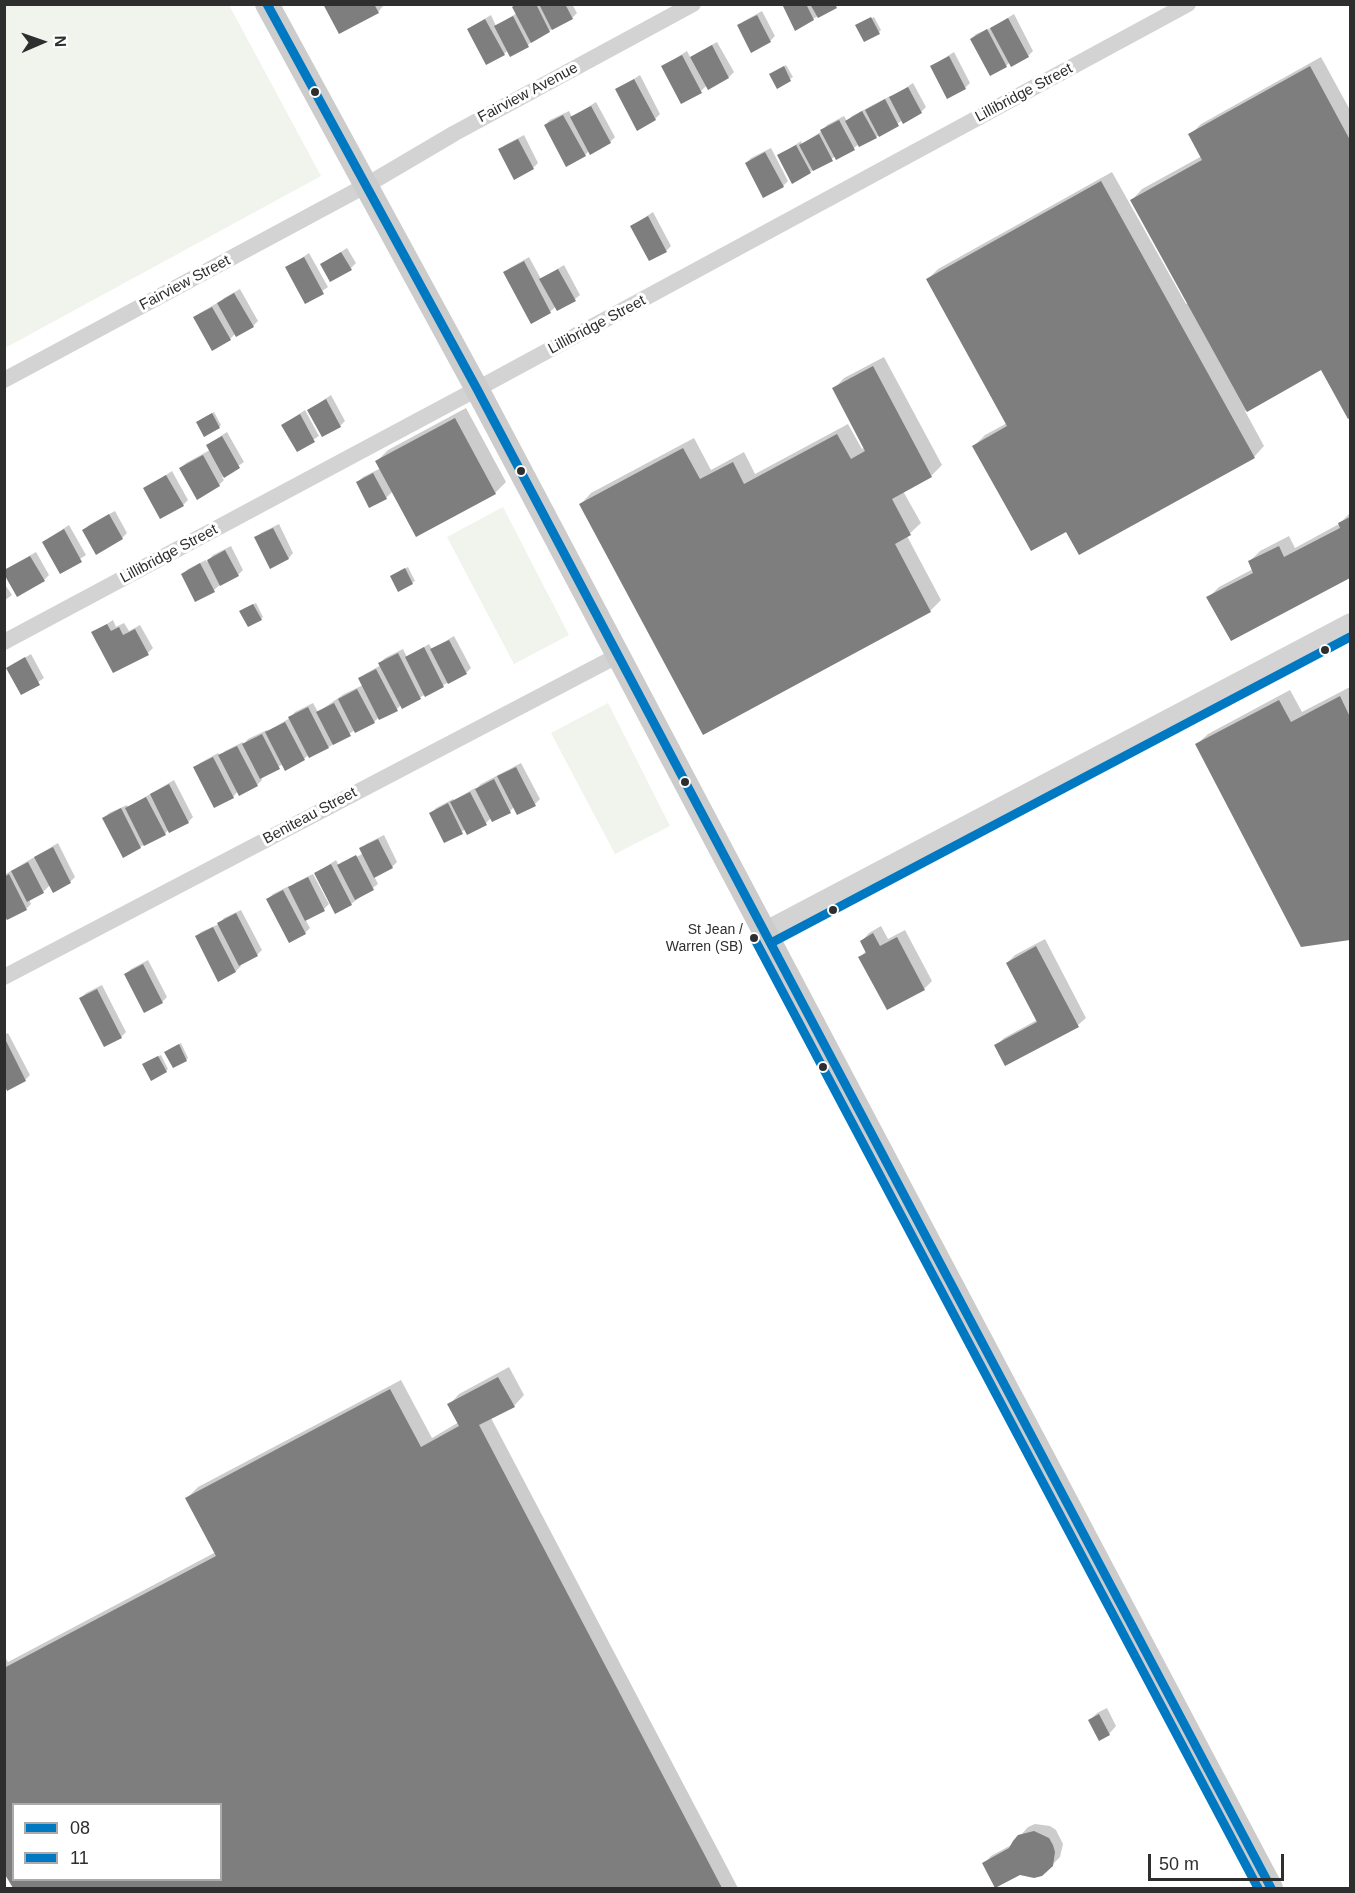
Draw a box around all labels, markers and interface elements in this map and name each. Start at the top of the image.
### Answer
north arrow [12,12,72,72]
text: N [52,35,69,47]
street label: Fairview Avenue [475,59,581,127]
street label: Lillibridge Street [972,60,1076,126]
unlabelled marker [309,86,321,98]
street label: Fairview Street [137,252,233,314]
street label: Lillibridge Street [545,292,649,358]
unlabelled marker [515,465,527,477]
street label: Lillibridge Street [117,521,221,587]
unlabelled marker [1319,644,1331,656]
unlabelled marker [679,776,691,788]
street label: Beniteau Street [260,784,360,848]
unlabelled marker [827,904,839,916]
place label: St Jean / Warren (SB) [666,922,743,954]
marker: St Jean / Warren (SB) [748,932,760,944]
unlabelled marker [817,1061,829,1073]
legend [12,1803,222,1881]
text: 08 [70,1818,90,1838]
scale bar [1151,1842,1288,1880]
text: 11 [70,1848,89,1868]
text: 50 m [1159,1854,1199,1874]

